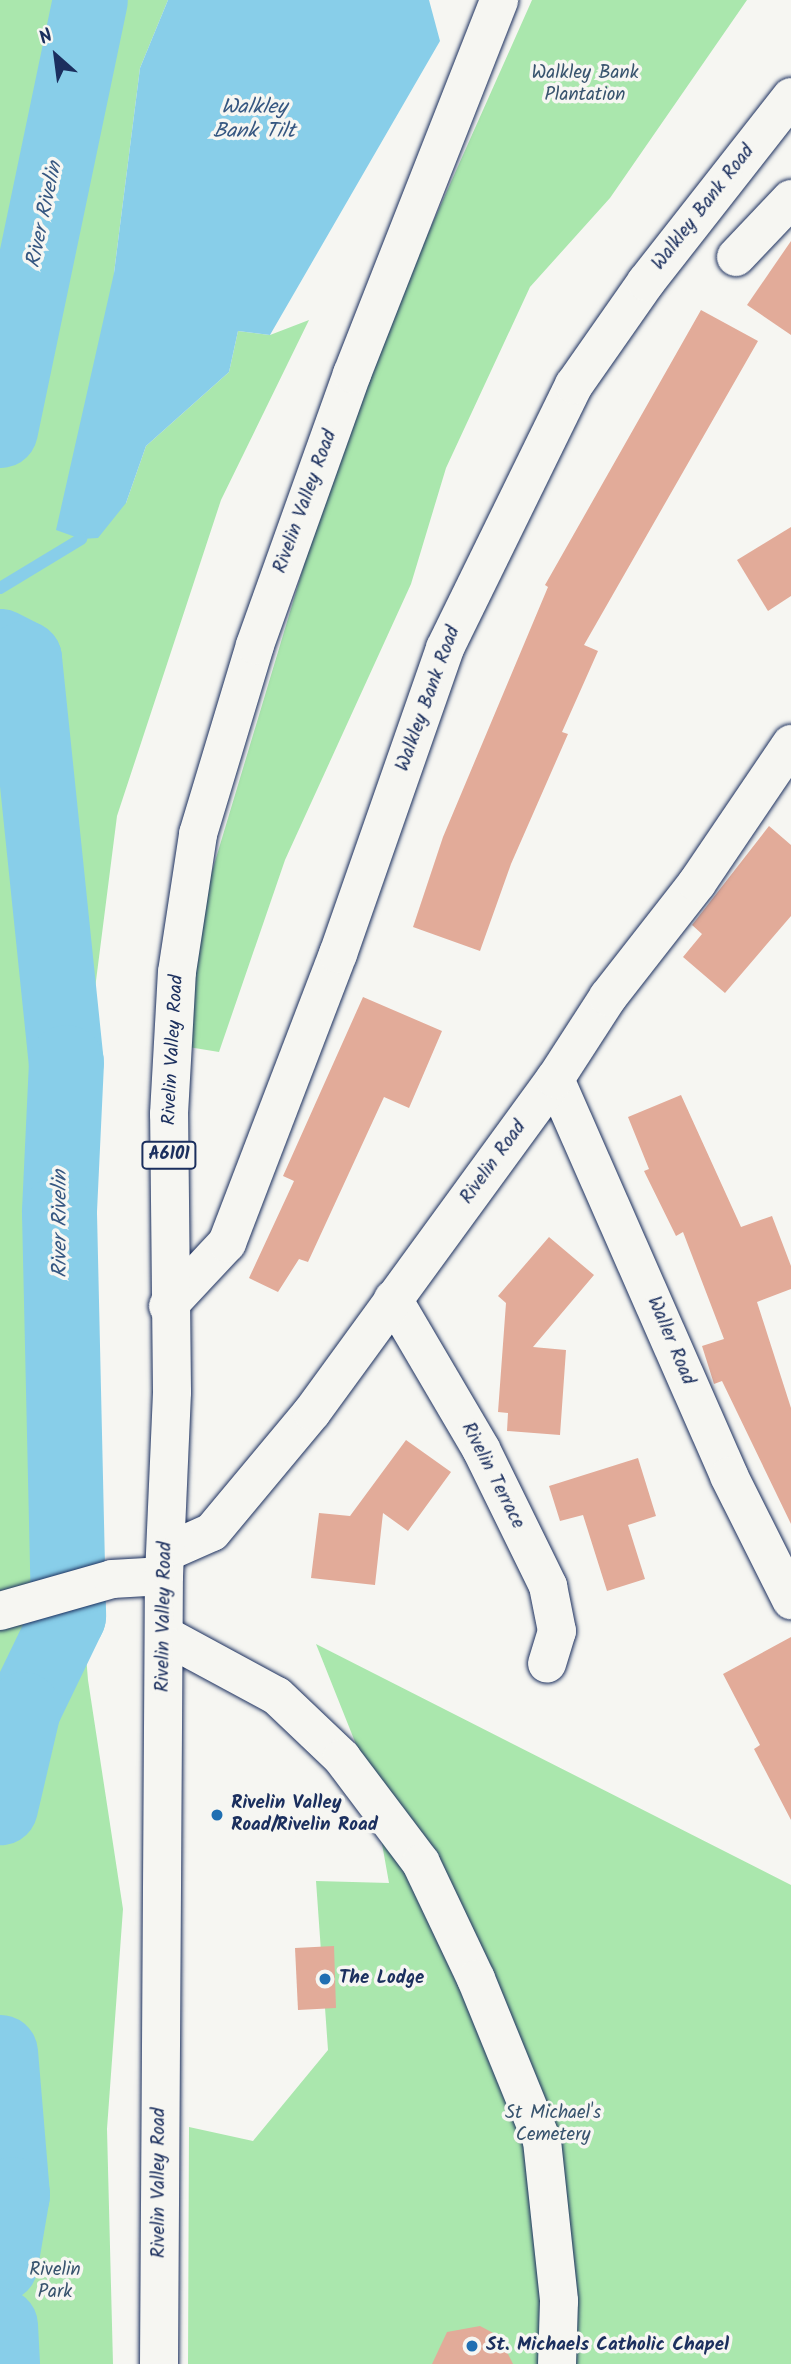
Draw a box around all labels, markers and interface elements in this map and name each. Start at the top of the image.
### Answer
north arrow [21,21,91,91]
text: N [34,21,58,54]
park label: Walkley Bank Plantation [531,63,639,107]
water label: Walkley Bank Tilt [213,95,295,145]
street label: Walkley Bank Road [648,141,760,275]
water label: River Rivelin [21,160,69,270]
street label: Rivelin Valley Road [270,427,342,577]
street label: Walkley Bank Road [392,623,466,775]
street label: Rivelin Valley Road [159,974,189,1126]
street label: Rivelin Road [456,1117,532,1209]
road number: A6101 [141,1140,197,1170]
water label: River Rivelin [48,1170,74,1278]
street label: Waller Road [641,1293,699,1389]
street label: Rivelin Terrace [455,1419,529,1533]
street label: Rivelin Valley Road [152,1542,178,1692]
place label: Rivelin Valley Road/Rivelin Road [231,1793,378,1837]
marker: Rivelin Valley Road/Rivelin Road [209,1807,225,1823]
place label: The Lodge [339,1968,424,1990]
marker: The Lodge [317,1971,333,1987]
park label: St Michael's Cemetery [505,2103,601,2147]
street label: Rivelin Valley Road [149,2108,171,2258]
park label: Rivelin Park [29,2260,81,2304]
place label: St. Michaels Catholic Chapel [486,2335,729,2357]
marker: St. Michaels Catholic Chapel [464,2338,480,2354]

